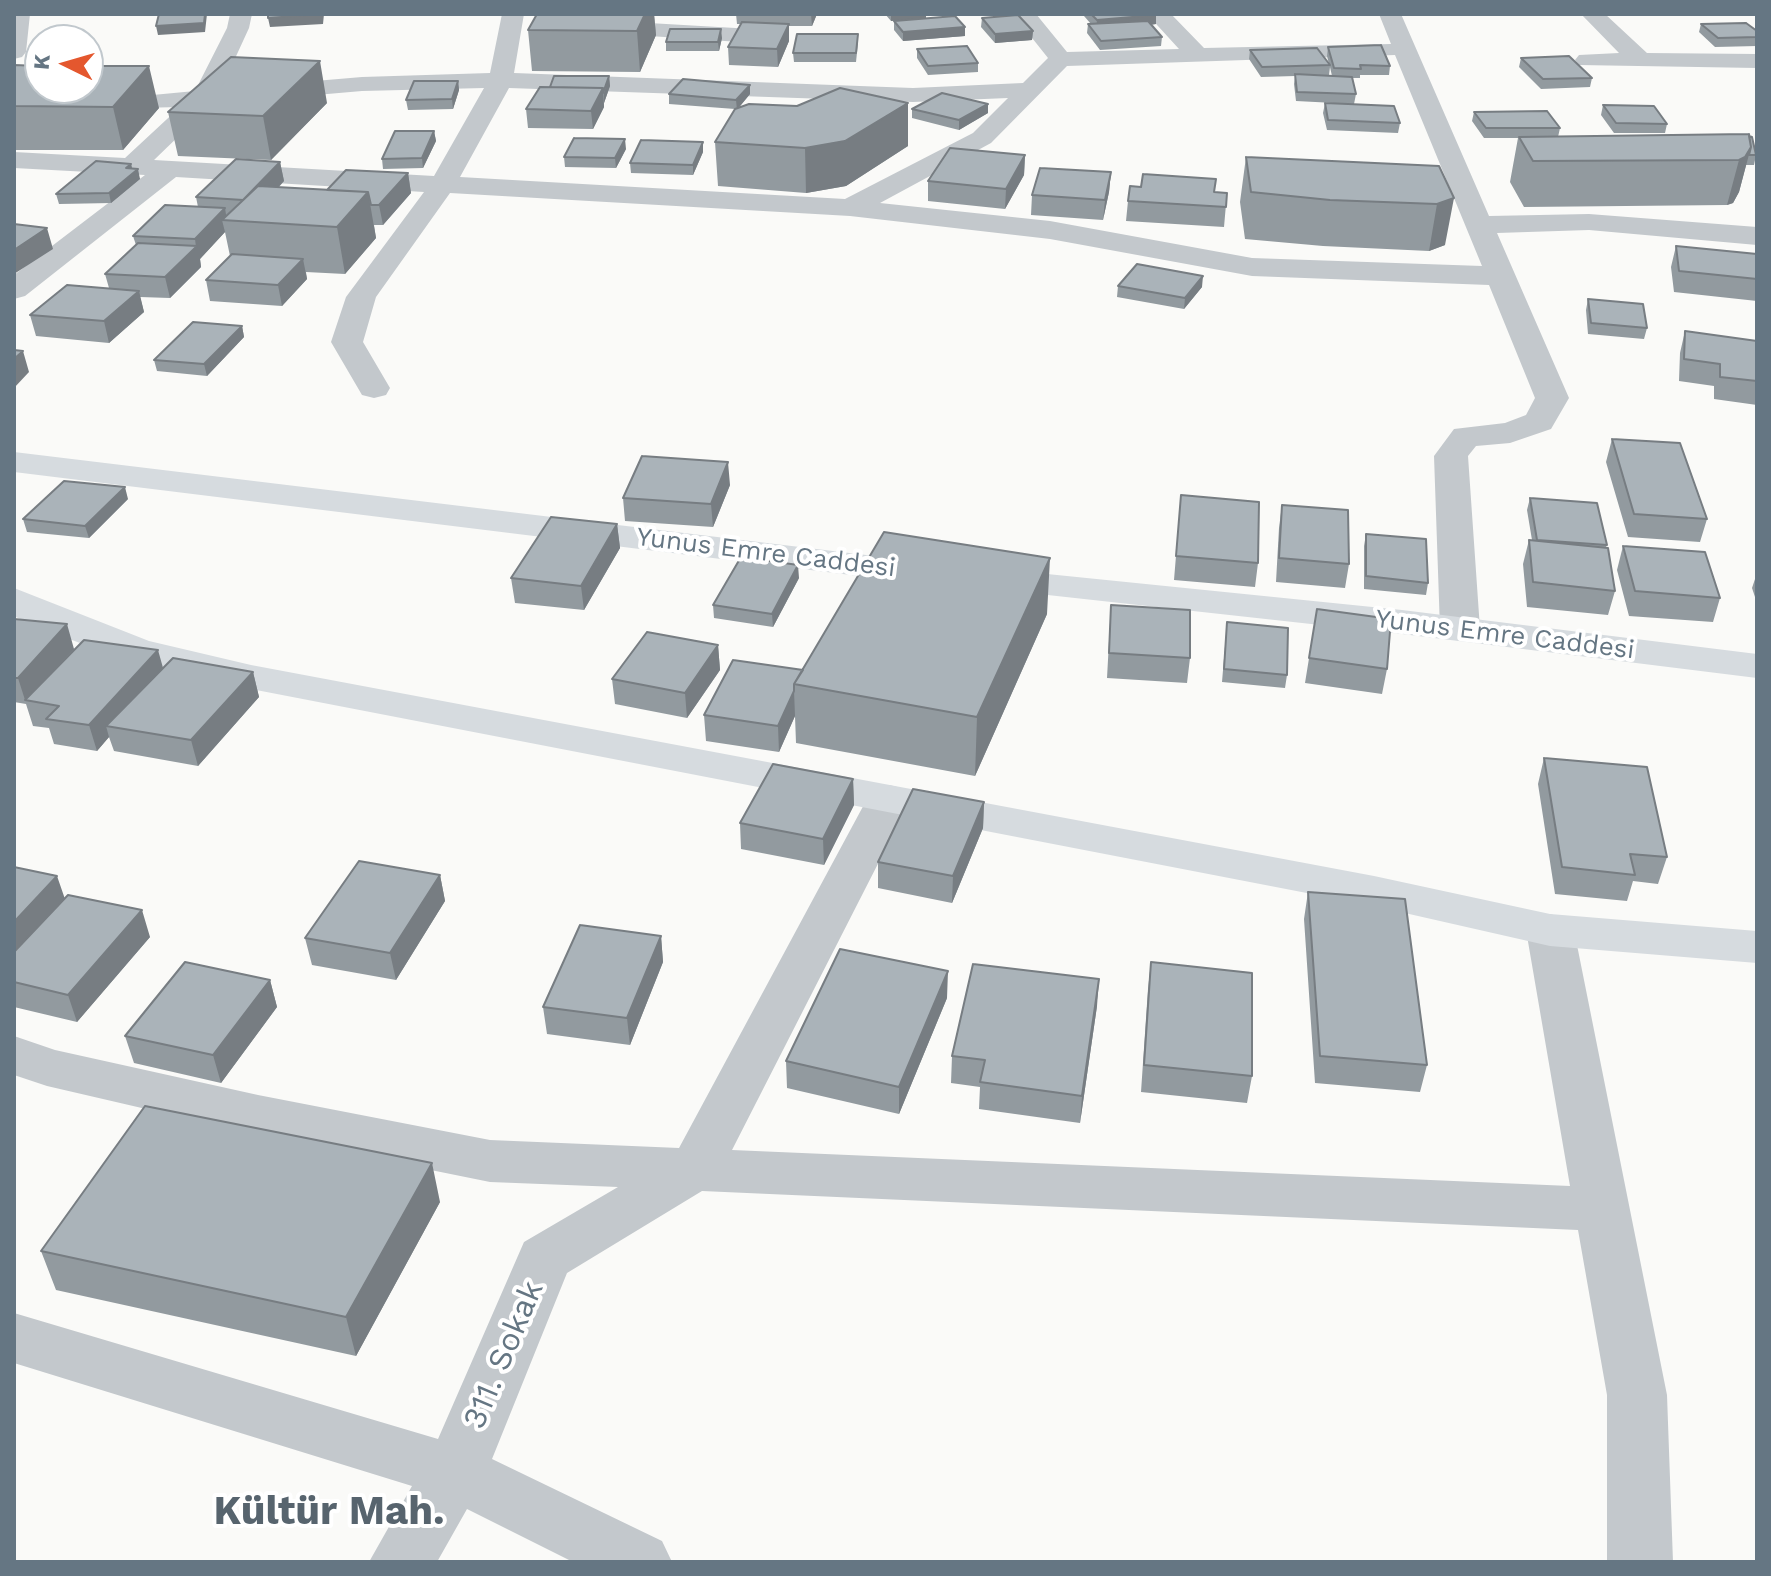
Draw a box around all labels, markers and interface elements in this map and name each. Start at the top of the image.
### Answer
north arrow [24,24,104,104]
text: K [28,53,55,71]
street label: Yunus Emre Caddesi [635,522,897,584]
street label: Yunus Emre Caddesi [1374,604,1636,666]
street label: 311. Sokak [456,1275,552,1435]
district label: Kültür Mah. [213,1488,445,1536]

